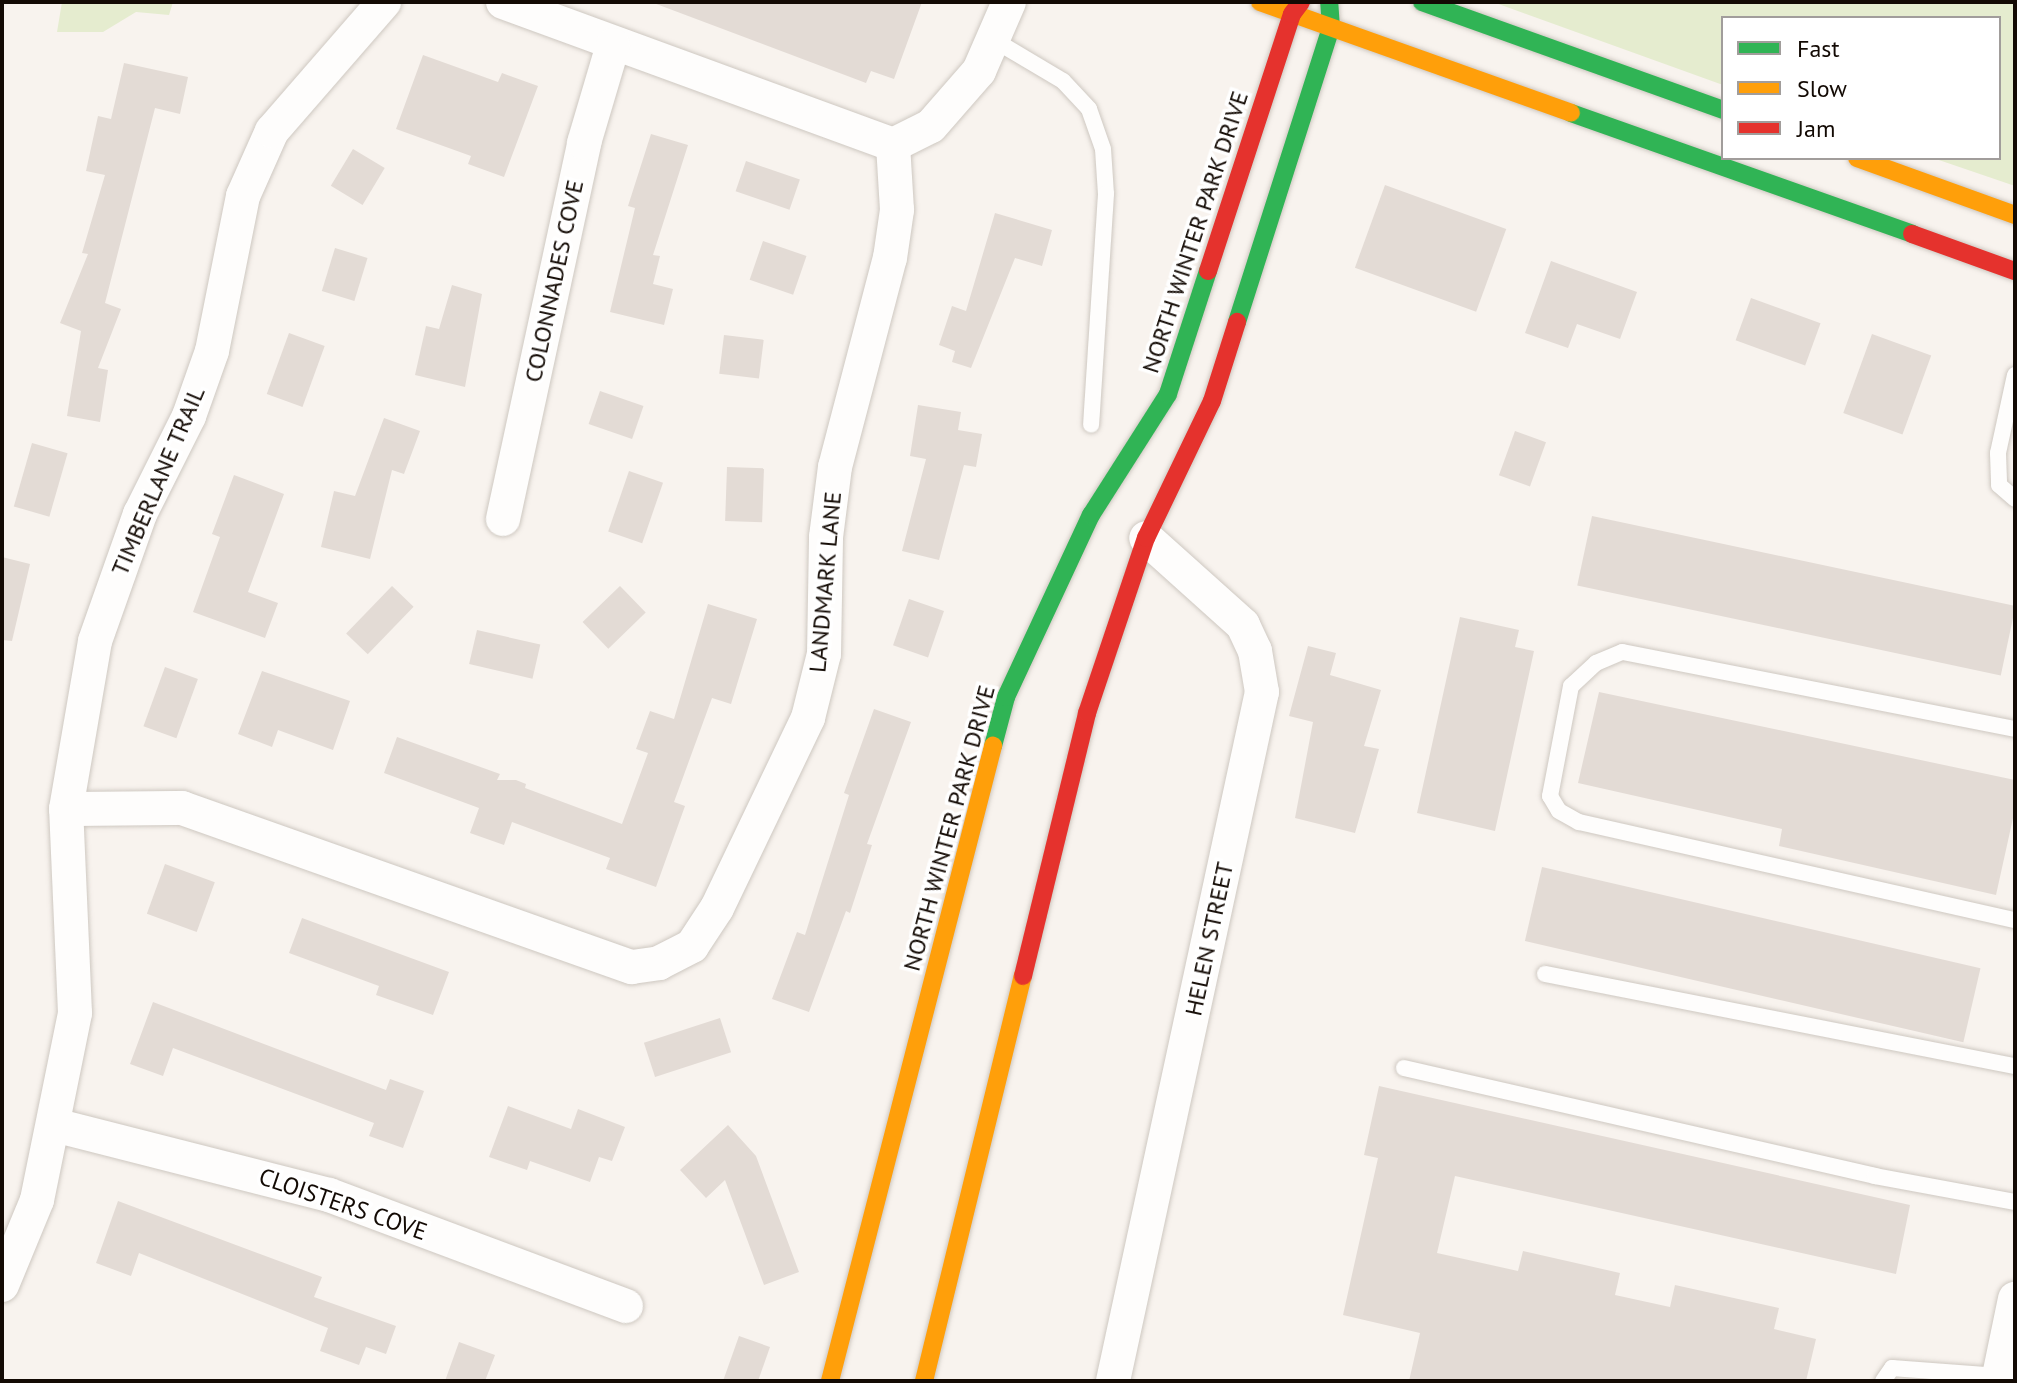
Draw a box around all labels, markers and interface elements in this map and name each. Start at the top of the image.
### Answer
legend [1721,16,2001,160]
text: Fast [1797,33,1840,64]
text: Slow [1797,73,1847,104]
street label: NORTH WINTER PARK DRIVE [1136,87,1254,377]
text: Jam [1797,113,1835,144]
street label: COLONNADES COVE [518,177,590,385]
street label: TIMBERLANE TRAIL [105,382,211,580]
street label: LANDMARK LANE [803,490,847,674]
street label: NORTH WINTER PARK DRIVE [897,681,1001,975]
street label: HELEN STREET [1179,860,1239,1018]
street label: CLOISTERS COVE [255,1162,431,1246]

